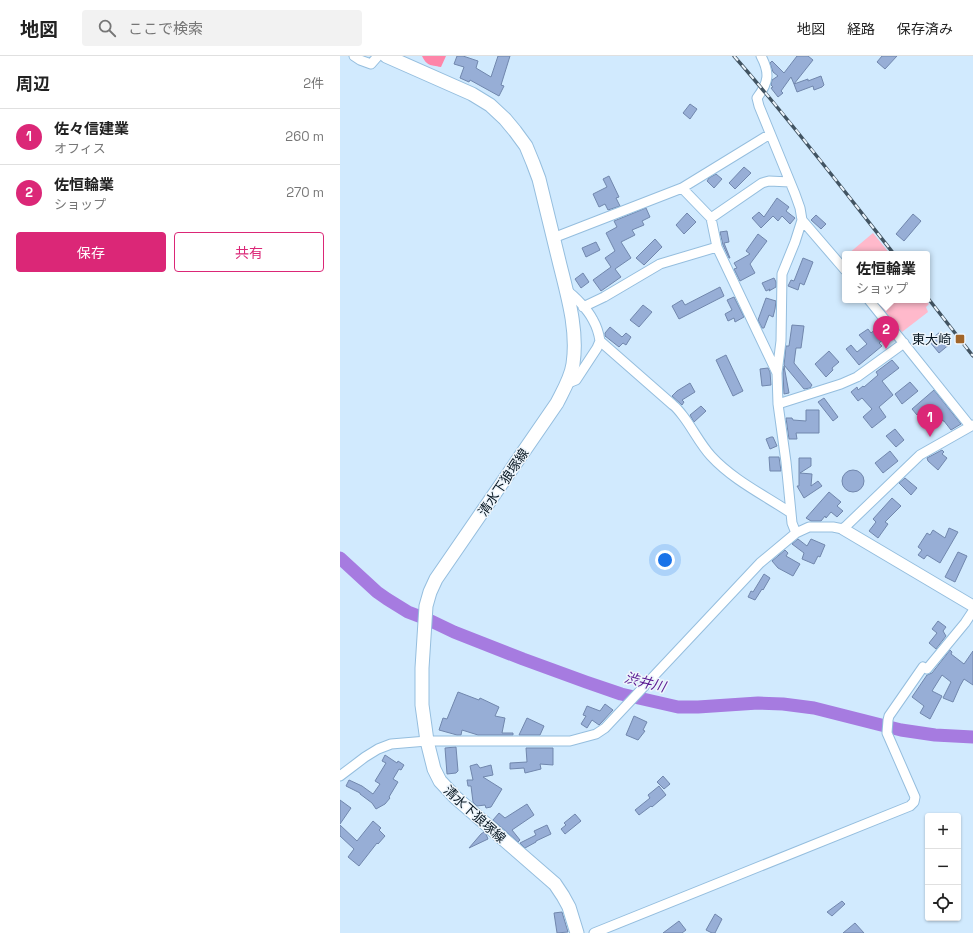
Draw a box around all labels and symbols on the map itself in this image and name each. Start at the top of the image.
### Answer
pin: 2 [873,316,899,349]
place label: 東大崎 [912,331,951,348]
marker: 東大崎 [954,333,966,345]
pin: 1 [917,404,943,437]
street label: 清水下狼塚線 [475,445,532,519]
your location [655,550,675,570]
water label: 渋井川 [622,668,669,696]
street label: 清水下狼塚線 [440,782,509,847]

